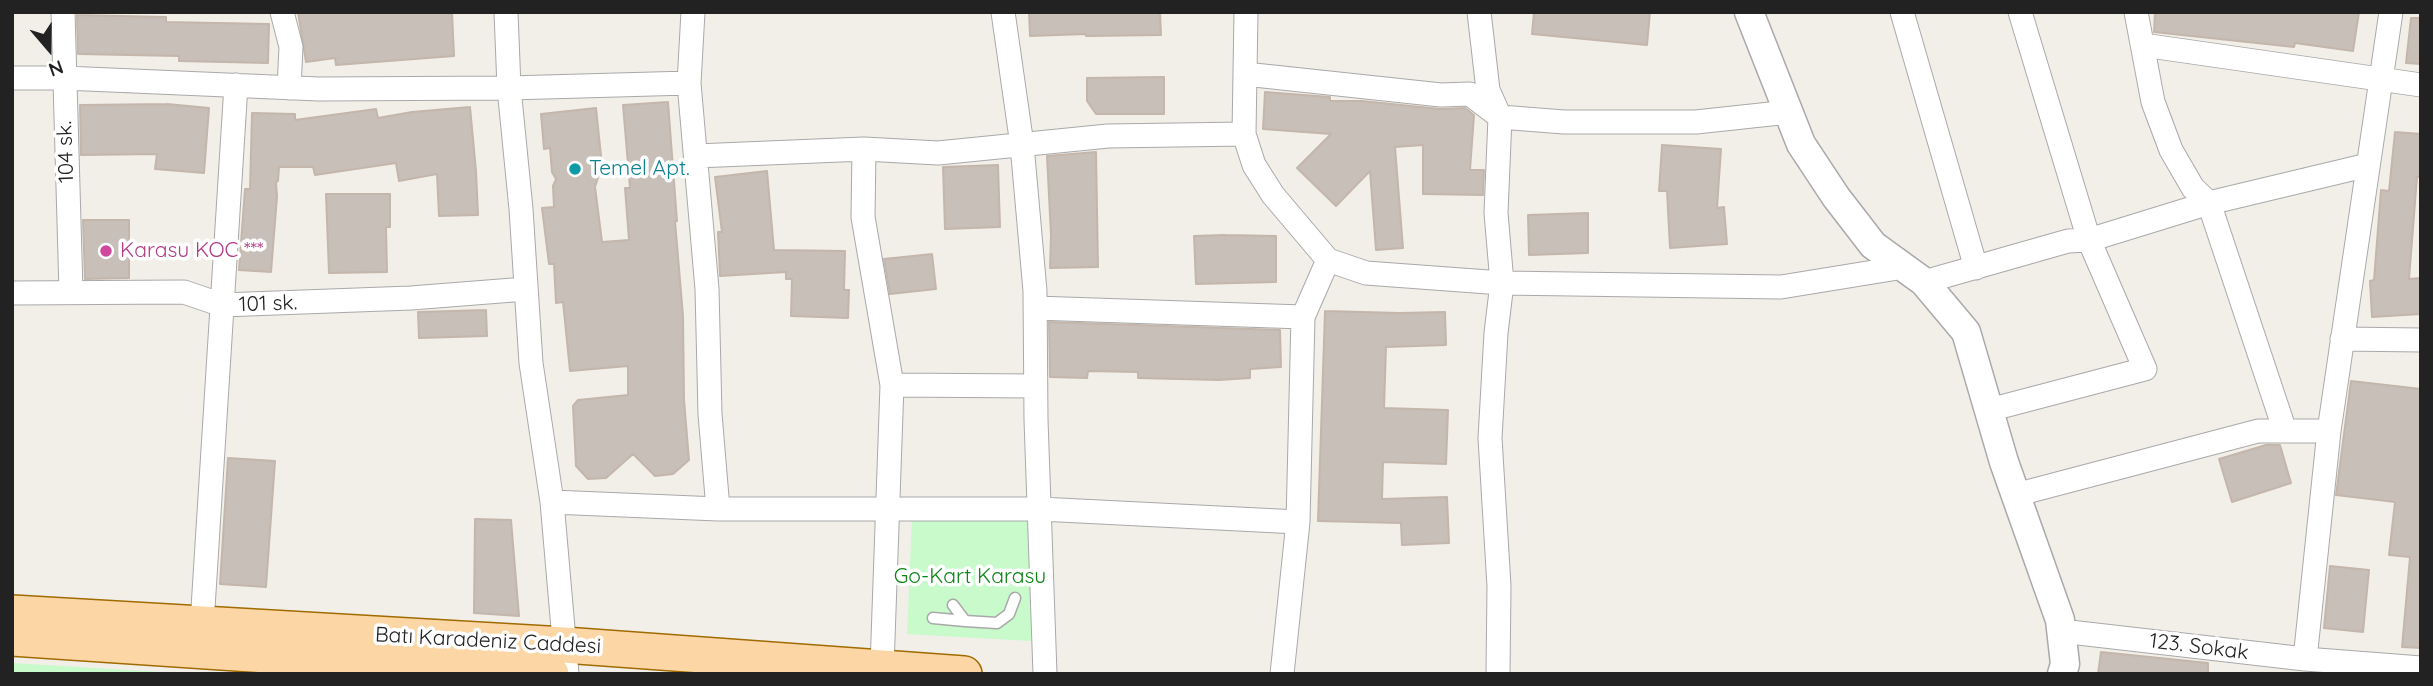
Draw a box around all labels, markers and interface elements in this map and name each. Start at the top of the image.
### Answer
north arrow [14,14,84,84]
text: N [46,55,67,82]
street label: 104 sk. [52,121,80,183]
place label: Temel Apt. [589,156,690,182]
marker: Temel Apt. [567,161,583,177]
place label: Karasu KOC *** [120,238,264,264]
marker: Karasu KOC *** [98,243,114,259]
street label: 101 sk. [238,290,298,318]
park label: Go-Kart Karasu [894,564,1046,590]
street label: Batı Karadeniz Caddesi [374,622,602,660]
street label: 123. Sokak [2148,628,2250,666]

